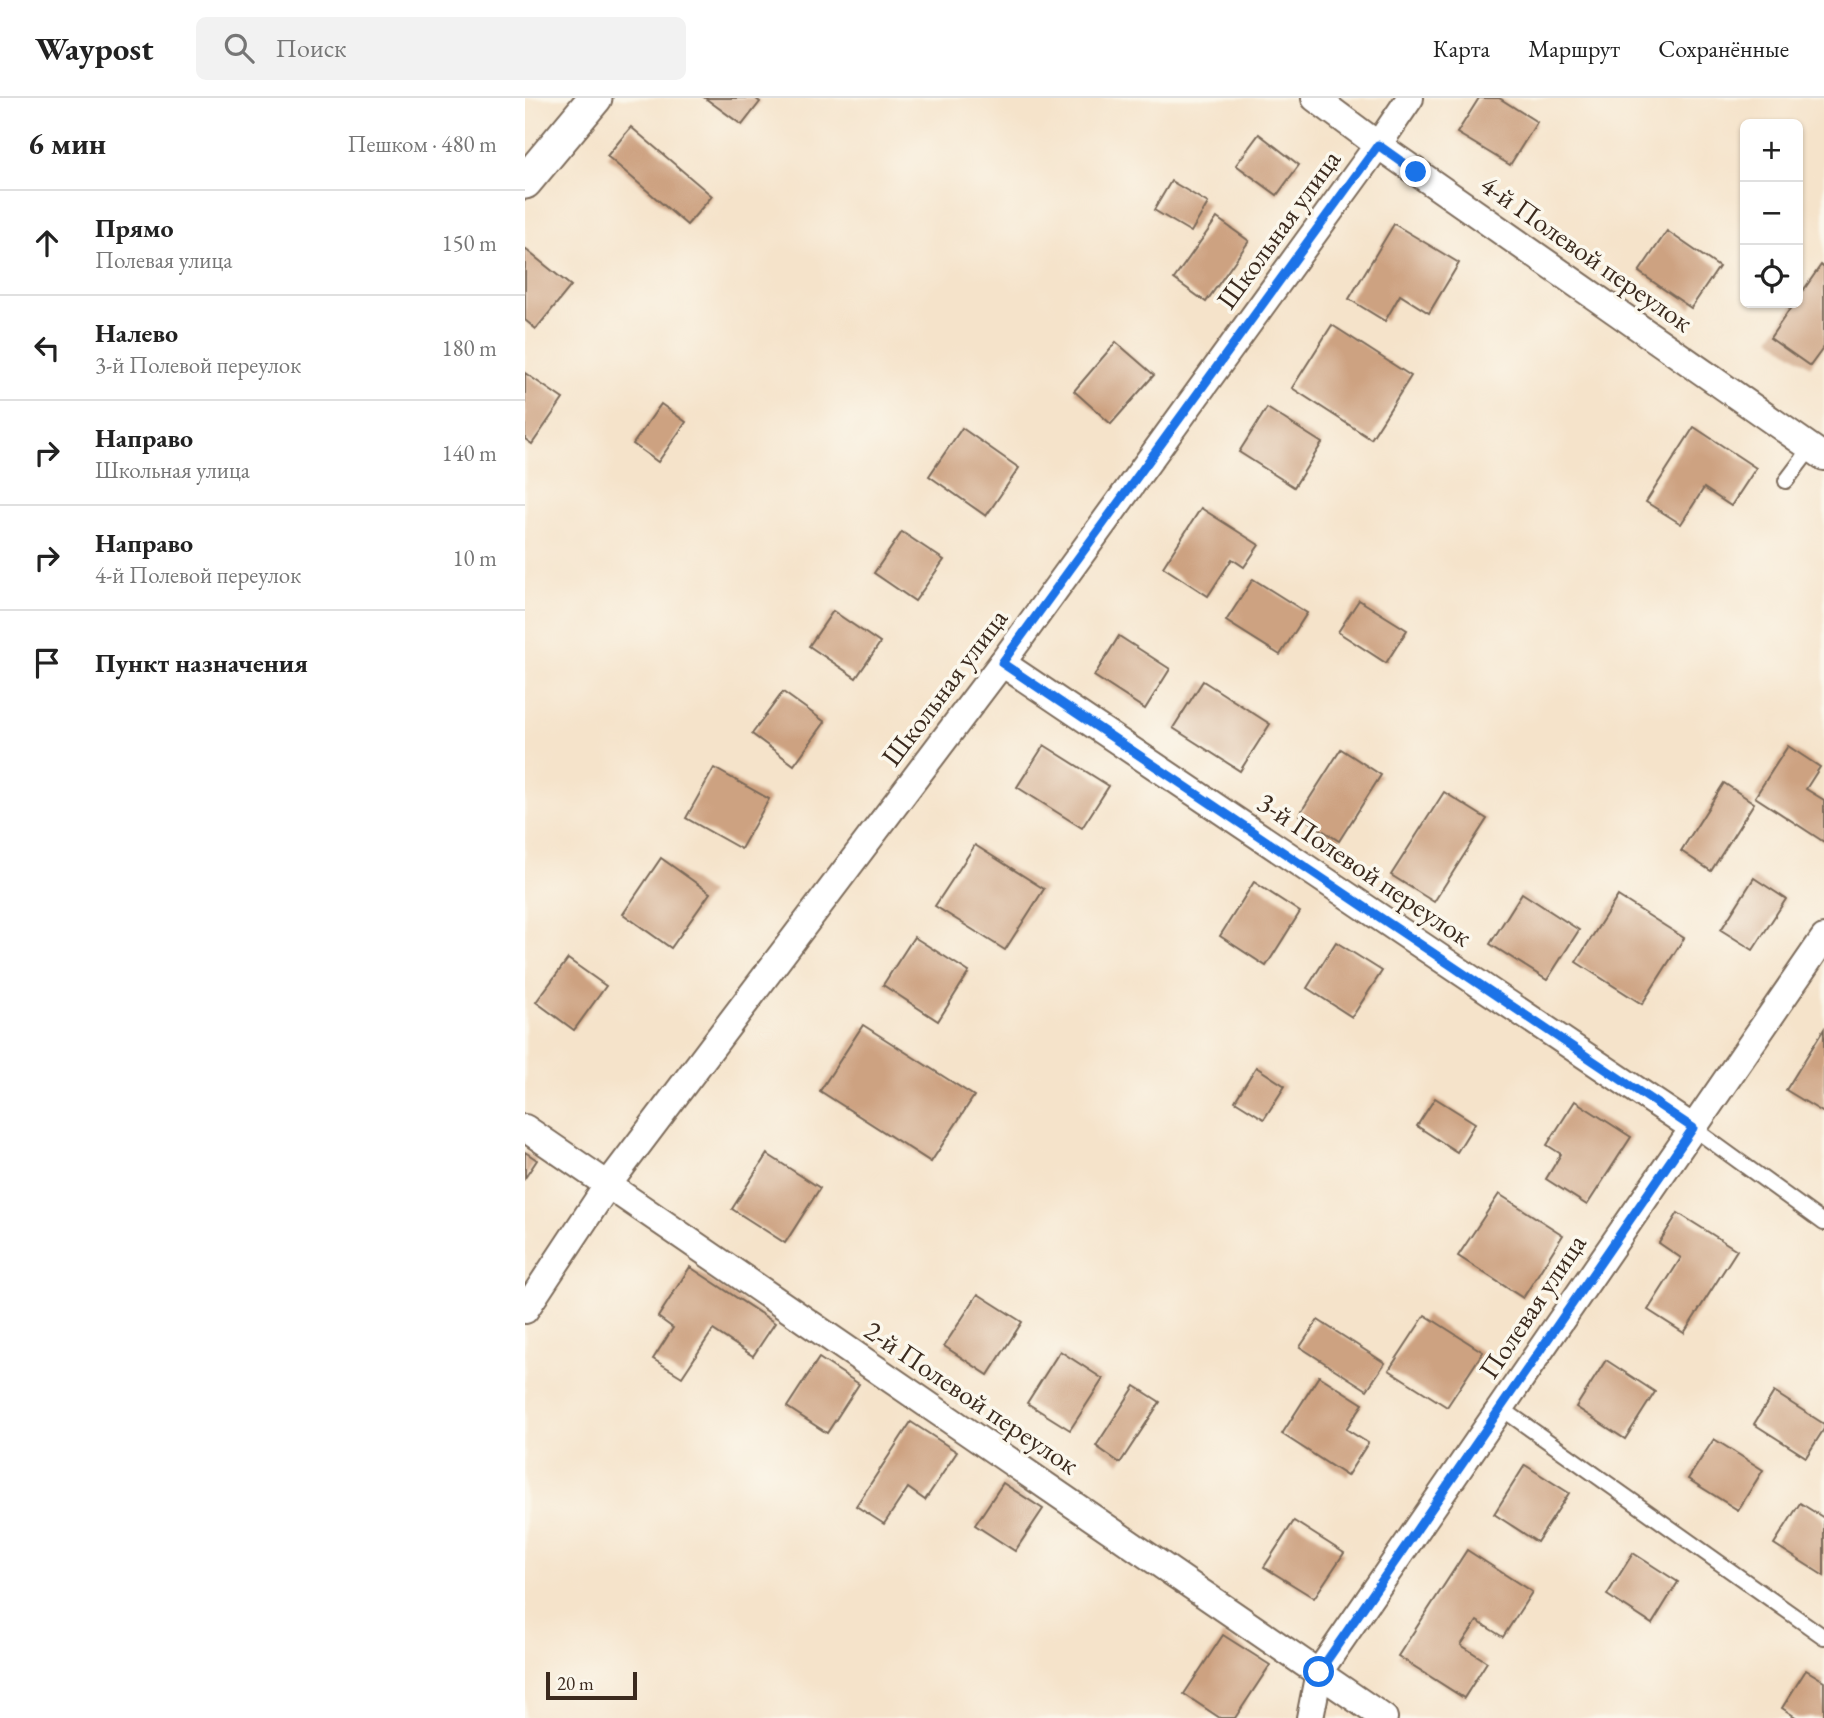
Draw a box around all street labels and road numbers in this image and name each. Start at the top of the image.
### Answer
street label: Школьная улица [1208,141,1348,316]
street label: 4-й Полевой переулок [1474,166,1700,340]
street label: Школьная улица [873,600,1016,773]
street label: 3-й Полевой переулок [1251,784,1479,954]
street label: Полевая улица [1470,1226,1594,1385]
street label: 2-й Полевой переулок [858,1312,1086,1482]

